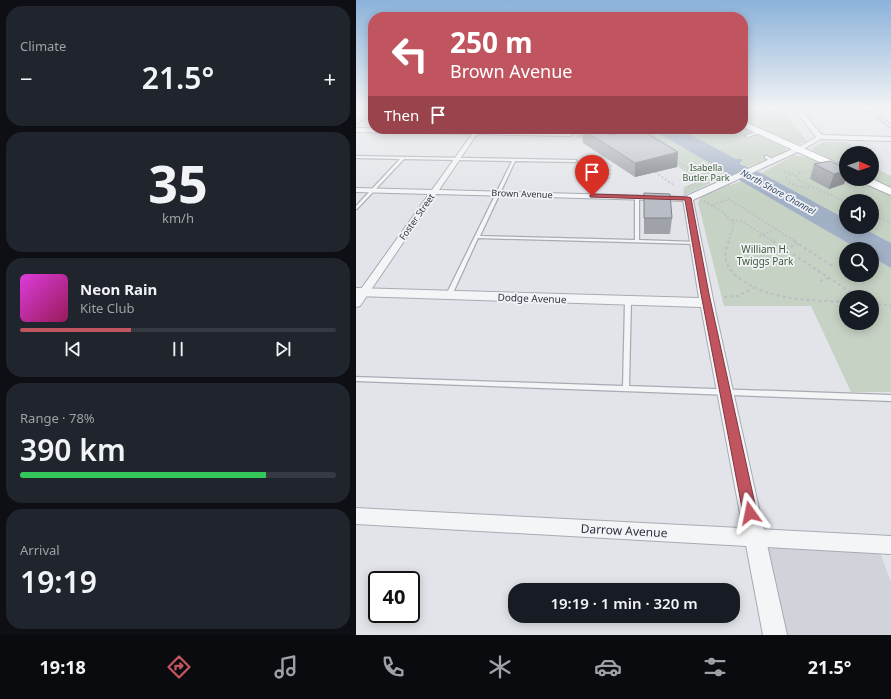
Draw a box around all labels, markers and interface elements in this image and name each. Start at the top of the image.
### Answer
text: 250 m [450,23,533,61]
icon: left [384,28,436,80]
text: Climate [20,37,66,55]
text: 21.5° [142,57,214,98]
text: Brown Avenue [450,59,572,83]
text: − [20,63,33,93]
text: + [323,63,336,93]
icon: arrive [427,104,449,126]
text: Then [384,105,419,125]
north arrow [839,146,879,186]
map controls [839,146,879,330]
text: 35 [148,147,208,218]
pin [575,155,609,196]
icon: arrive [581,161,603,183]
park label: Isabella Butler Park [682,161,730,184]
water label: North Shore Channel [739,166,818,218]
street label: Brown Avenue [491,186,553,201]
street label: Foster Street [396,190,438,243]
button: sound [839,194,879,234]
text: km/h [162,209,194,227]
park label: William H. Twiggs Park [737,242,794,268]
button: search [839,242,879,282]
text: Neon Rain [80,279,157,299]
street label: Dodge Avenue [497,290,567,306]
button: layers [839,290,879,330]
text: Kite Club [80,299,134,317]
icon: previous [62,338,84,360]
icon: pause [167,338,189,360]
icon: next [272,338,294,360]
text: Range · 78% [20,409,95,427]
text: 390 km [20,429,126,470]
position arrow [729,492,771,534]
street label: Darrow Avenue [580,520,668,541]
text: Arrival [20,541,60,559]
text: 19:19 [20,561,97,602]
speed limit sign: 40 [368,571,420,623]
text: 19:19 · 1 min · 320 m [550,593,698,613]
icon: directions [165,653,193,681]
icon: music [272,653,300,681]
icon: phone [379,653,407,681]
icon: climate [486,653,514,681]
icon: car [594,653,622,681]
icon: filters [701,653,729,681]
text: 19:18 [40,655,86,679]
text: 21.5° [808,655,851,679]

